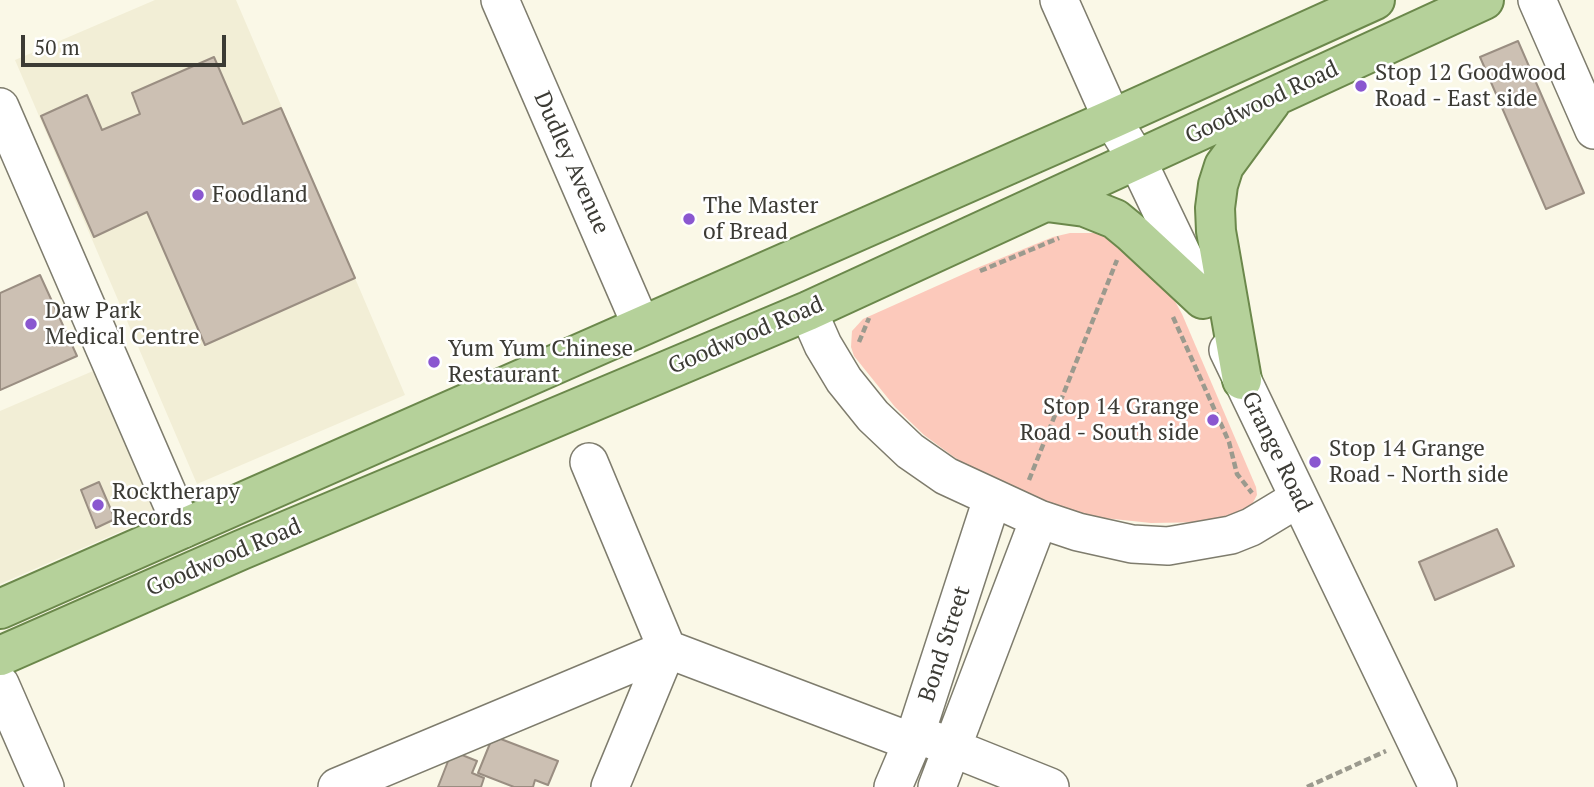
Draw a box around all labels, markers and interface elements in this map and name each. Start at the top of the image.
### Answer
scale bar [24,21,229,65]
text: 50 m [34,33,80,61]
street label: Goodwood Road [1181,56,1343,150]
place label: Stop 12 Goodwood Road - East side [1375,59,1566,113]
marker: Stop 12 Goodwood Road - East side [1353,78,1369,94]
street label: Dudley Avenue [527,88,615,238]
place label: Foodland [212,181,308,209]
marker: Foodland [190,187,206,203]
place label: The Master of Bread [703,192,818,246]
marker: The Master of Bread [681,211,697,227]
street label: Goodwood Road [664,291,828,381]
place label: Daw Park Medical Centre [45,297,199,351]
marker: Daw Park Medical Centre [23,316,39,332]
place label: Yum Yum Chinese Restaurant [448,335,633,389]
marker: Yum Yum Chinese Restaurant [426,354,442,370]
street label: Grange Road [1235,387,1317,517]
place label: Stop 14 Grange Road - South side [1020,393,1199,447]
marker: Stop 14 Grange Road - South side [1205,412,1221,428]
place label: Stop 14 Grange Road - North side [1329,435,1508,489]
marker: Stop 14 Grange Road - North side [1307,454,1323,470]
place label: Rocktherapy Records [112,478,240,532]
marker: Rocktherapy Records [90,497,106,513]
street label: Goodwood Road [142,513,306,603]
street label: Bond Street [913,583,977,705]

